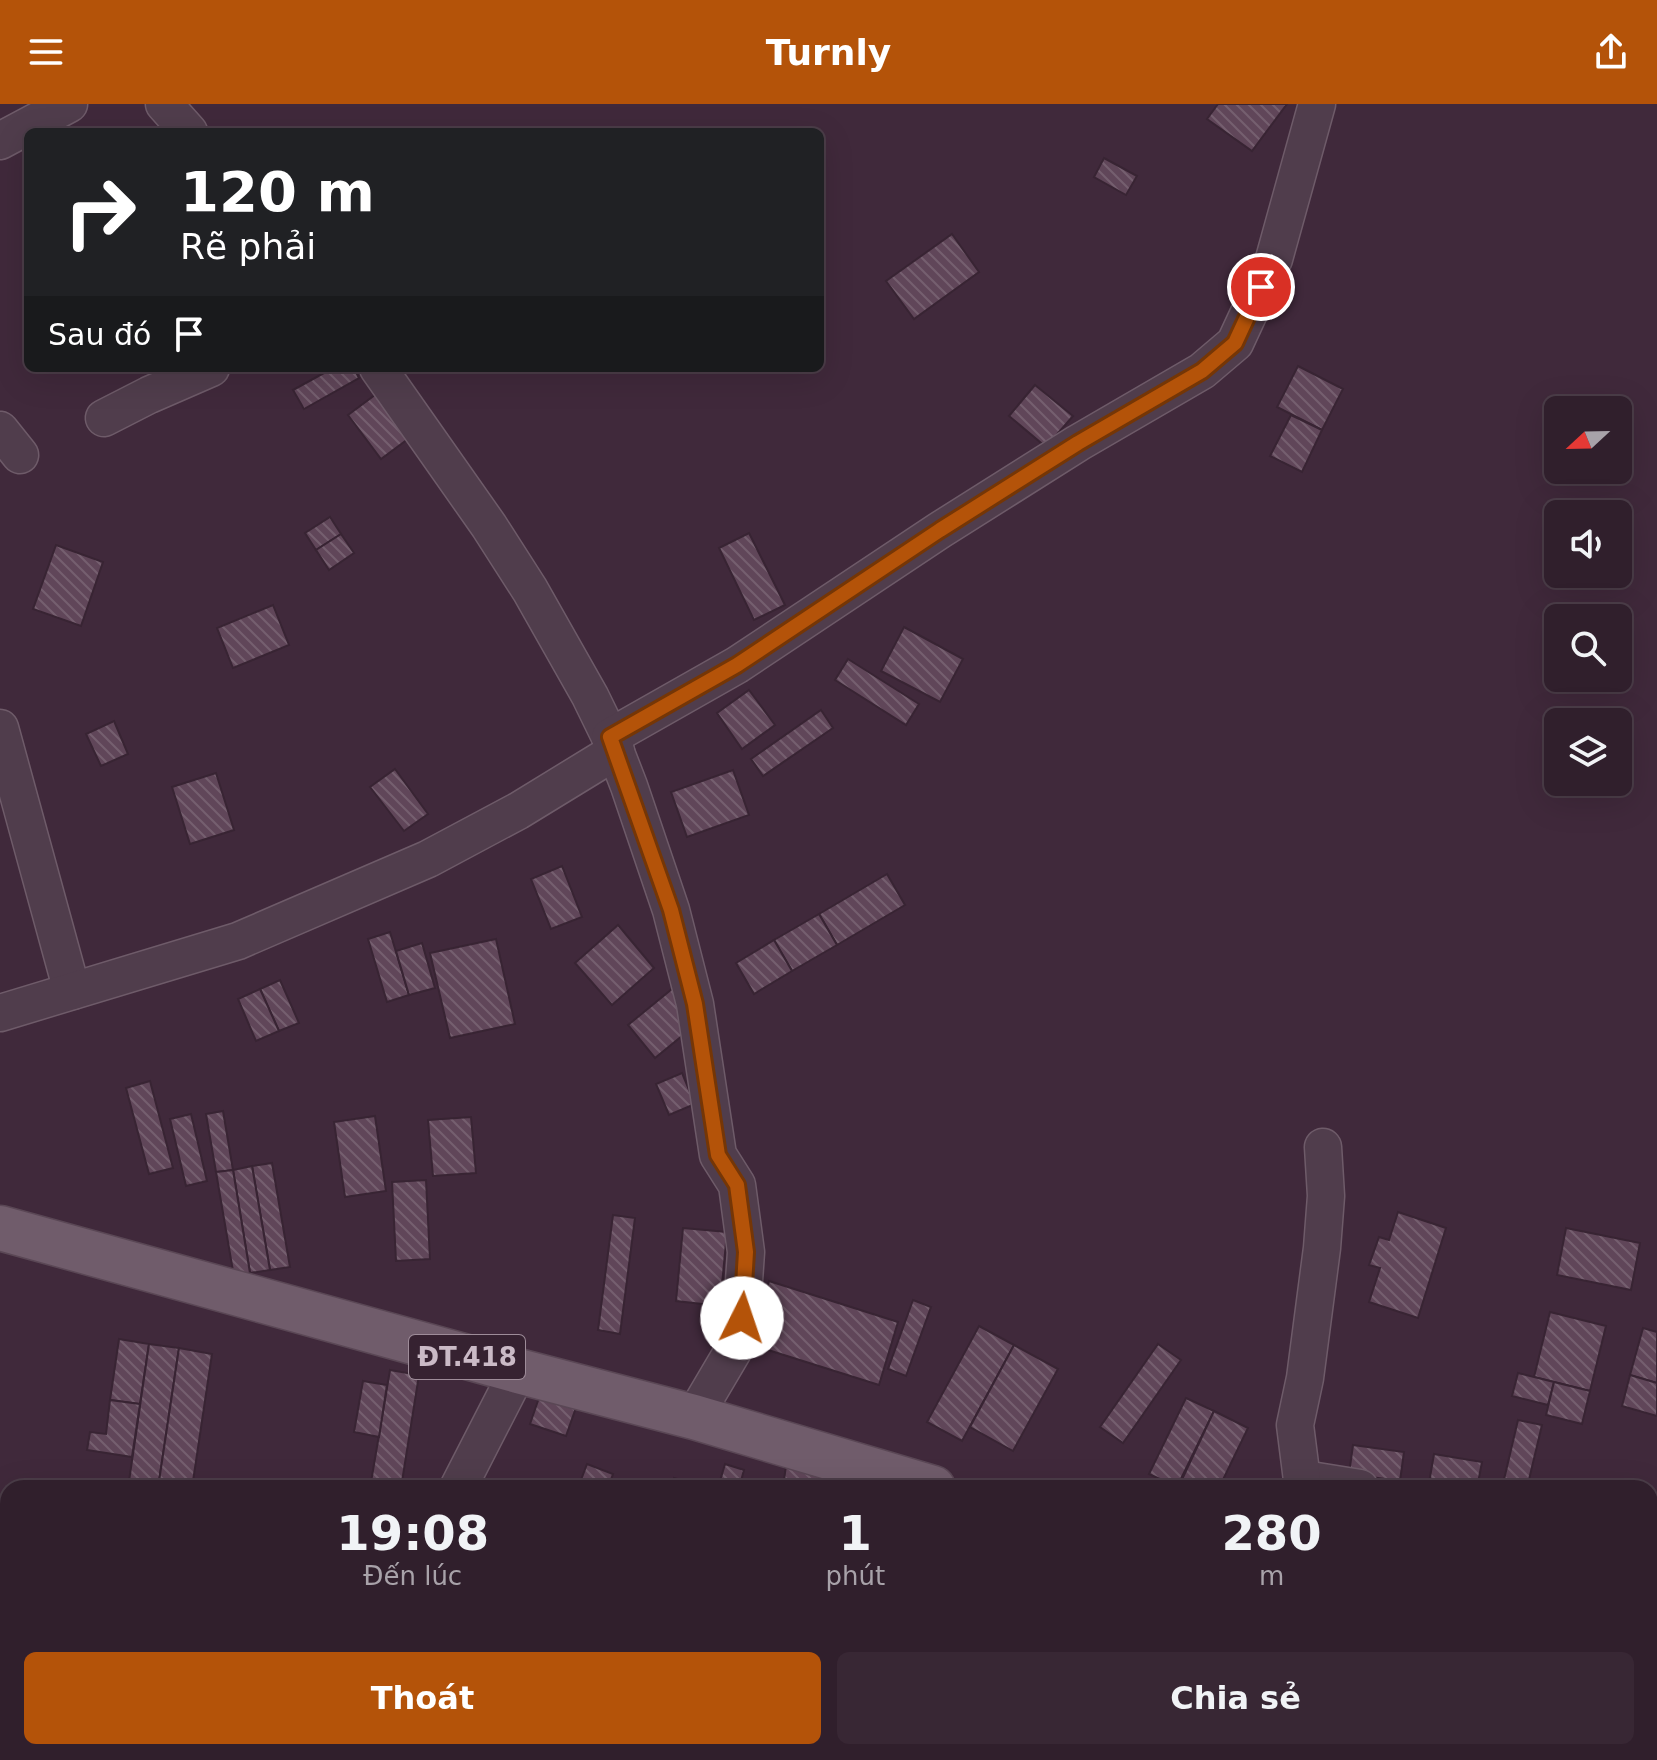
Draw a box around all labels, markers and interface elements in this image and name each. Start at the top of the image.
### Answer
icon: menu [24,30,68,74]
icon: share [1589,30,1633,74]
text: Turnly [766,32,891,73]
text: 120 m [180,159,375,224]
icon: right [48,160,152,264]
text: Rẽ phải [180,226,316,267]
pin [1227,253,1295,321]
icon: arrive [1239,265,1283,309]
icon: arrive [167,312,211,356]
text: Sau đó [48,317,151,352]
north arrow [1544,396,1632,484]
map controls [1544,396,1632,796]
button: sound [1544,500,1632,588]
button: search [1544,604,1632,692]
button: layers [1544,708,1632,796]
position arrow [700,1276,784,1360]
road number: ĐT.418 [409,1335,525,1379]
text: 19:08 [336,1505,489,1561]
text: 1 [839,1505,872,1561]
text: 280 [1221,1505,1322,1561]
text: Đến lúc [363,1561,462,1591]
text: phút [825,1561,885,1591]
text: m [1259,1561,1284,1591]
button: Thoát [24,1652,821,1744]
button: Chia sẻ [837,1652,1634,1744]

